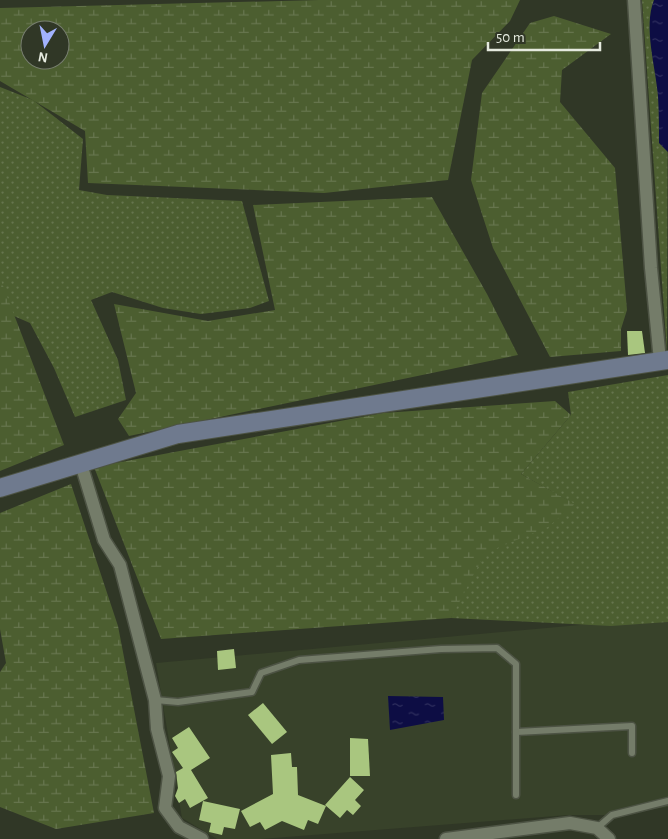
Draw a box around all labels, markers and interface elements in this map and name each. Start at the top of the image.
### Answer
north arrow [20,20,70,70]
scale bar [488,20,600,52]
text: 50 m [496,30,525,45]
text: N [37,49,49,65]

